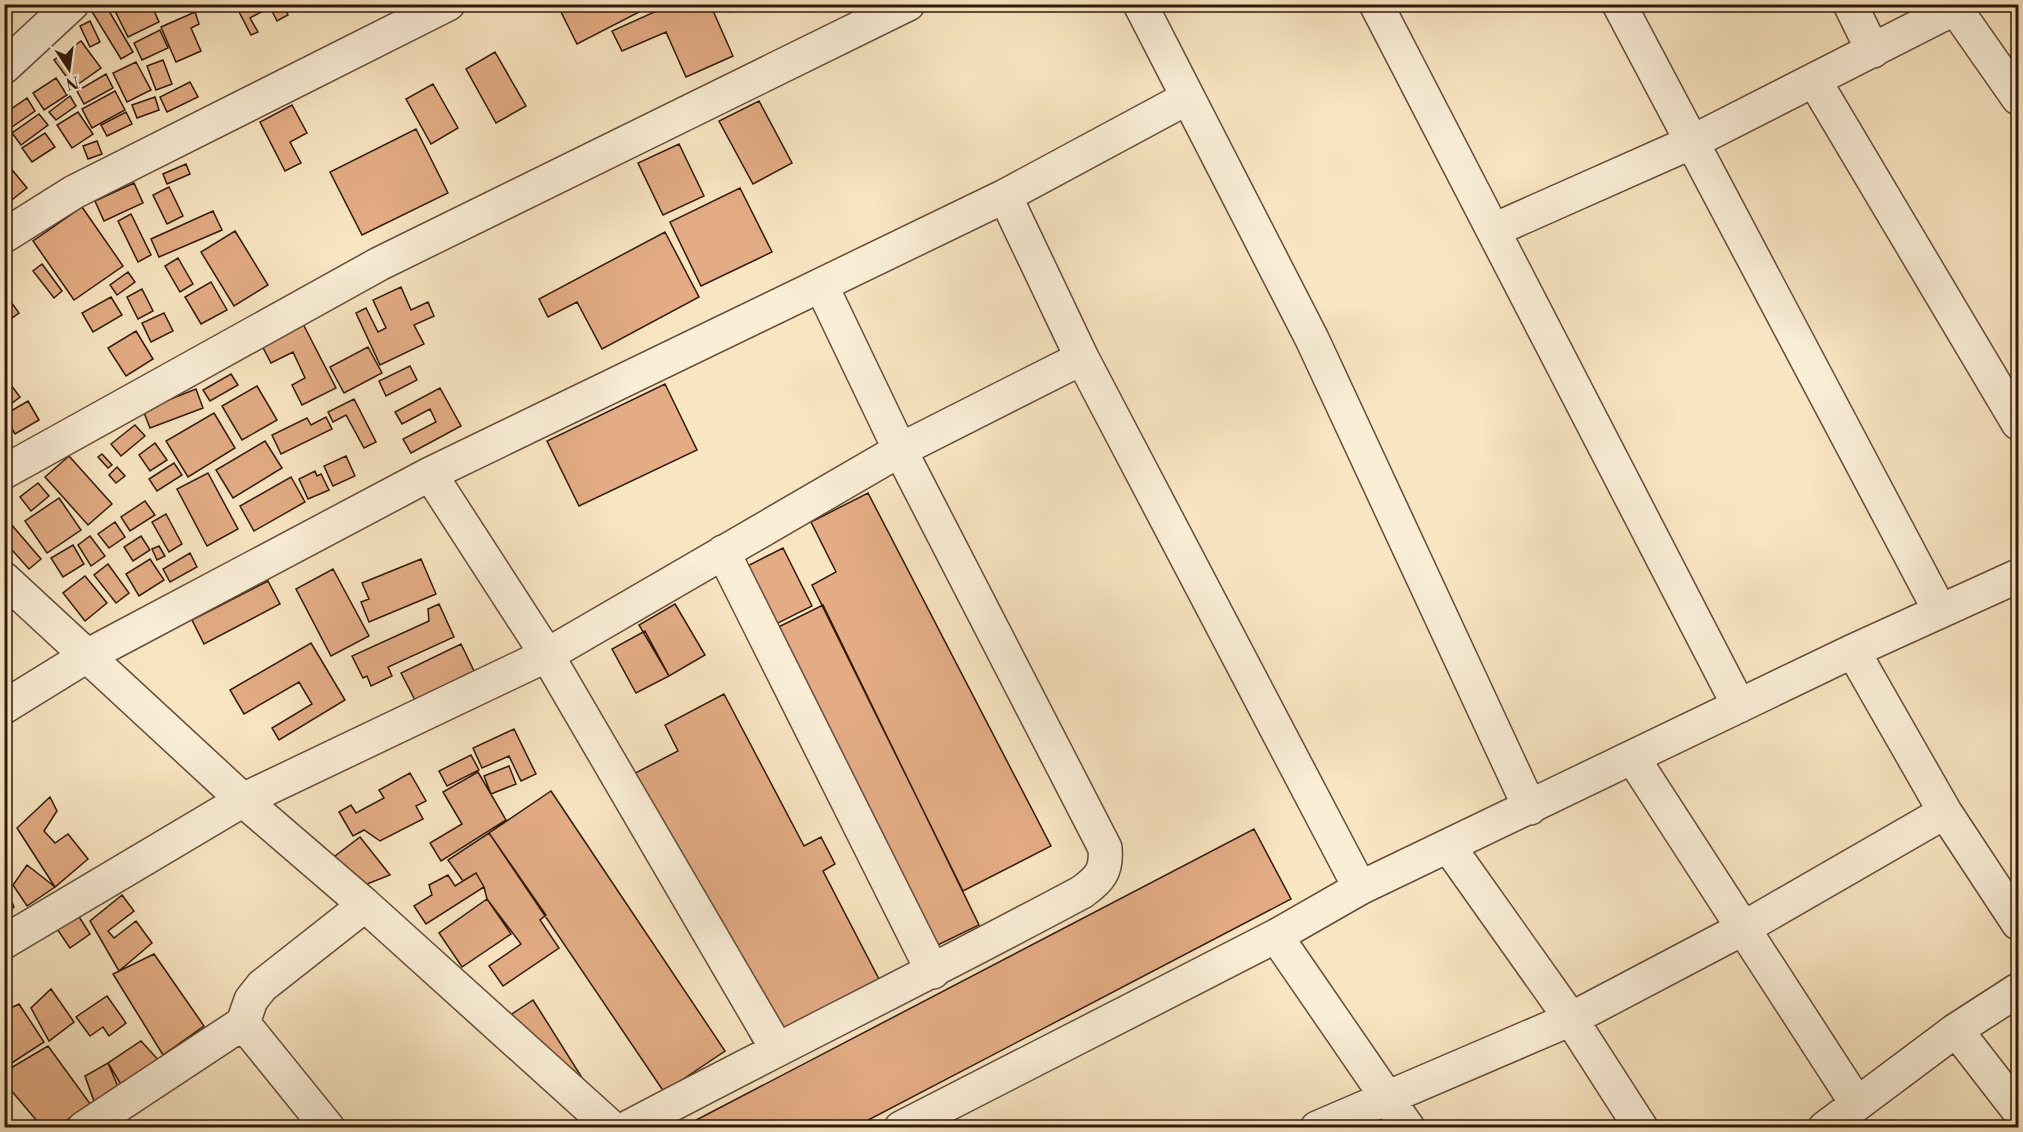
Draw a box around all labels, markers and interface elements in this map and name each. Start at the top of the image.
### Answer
north arrow [39,39,99,99]
text: N [63,71,81,94]

